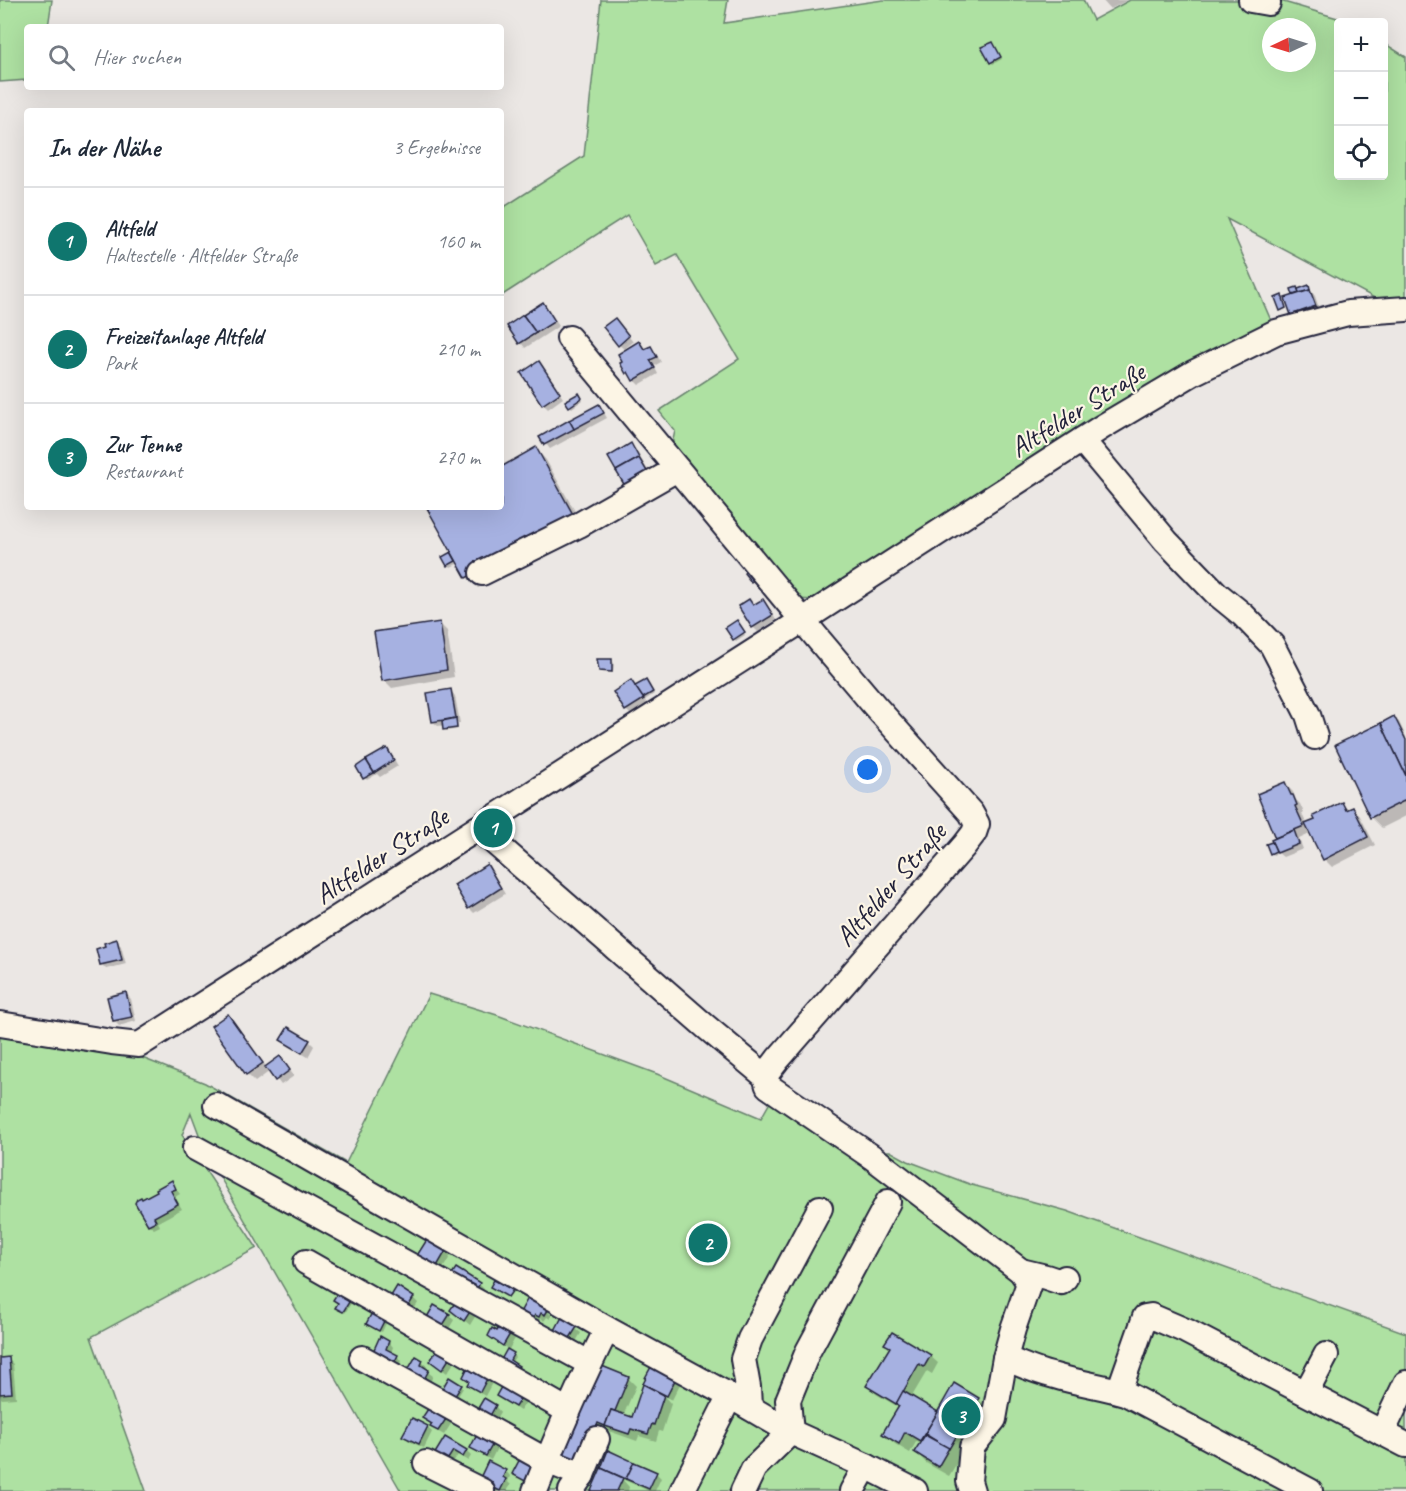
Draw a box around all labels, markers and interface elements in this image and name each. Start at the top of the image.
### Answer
north arrow [1262,18,1316,72]
map controls [1334,18,1388,180]
button: + [1334,18,1388,72]
search box [24,24,504,90]
icon: search [45,41,78,74]
text: Hier suchen [93,43,181,71]
button: − [1334,72,1388,126]
button: locate [1334,126,1388,180]
text: In der Nähe [48,131,160,164]
text: 3 Ergebnisse [393,135,480,160]
text: Altfeld [105,215,154,243]
text: 1 [63,229,72,254]
text: 160 m [437,229,480,254]
text: Haltestelle · Altfelder Straße [105,243,297,268]
text: Freizeitanlage Altfeld [105,323,263,351]
text: 2 [63,337,72,362]
text: 210 m [437,337,480,362]
text: Park [105,351,137,376]
street label: Altfelder Straße [1003,353,1153,465]
text: Zur Tenne [105,431,181,459]
text: 3 [63,445,72,470]
text: 270 m [437,445,480,470]
text: Restaurant [105,459,182,484]
your location [853,755,882,784]
street label: Altfelder Straße [308,798,456,912]
pin: 1 [474,806,512,850]
street label: Altfelder Straße [827,814,955,953]
pin: 2 [688,1220,728,1266]
pin: 3 [942,1394,980,1438]

